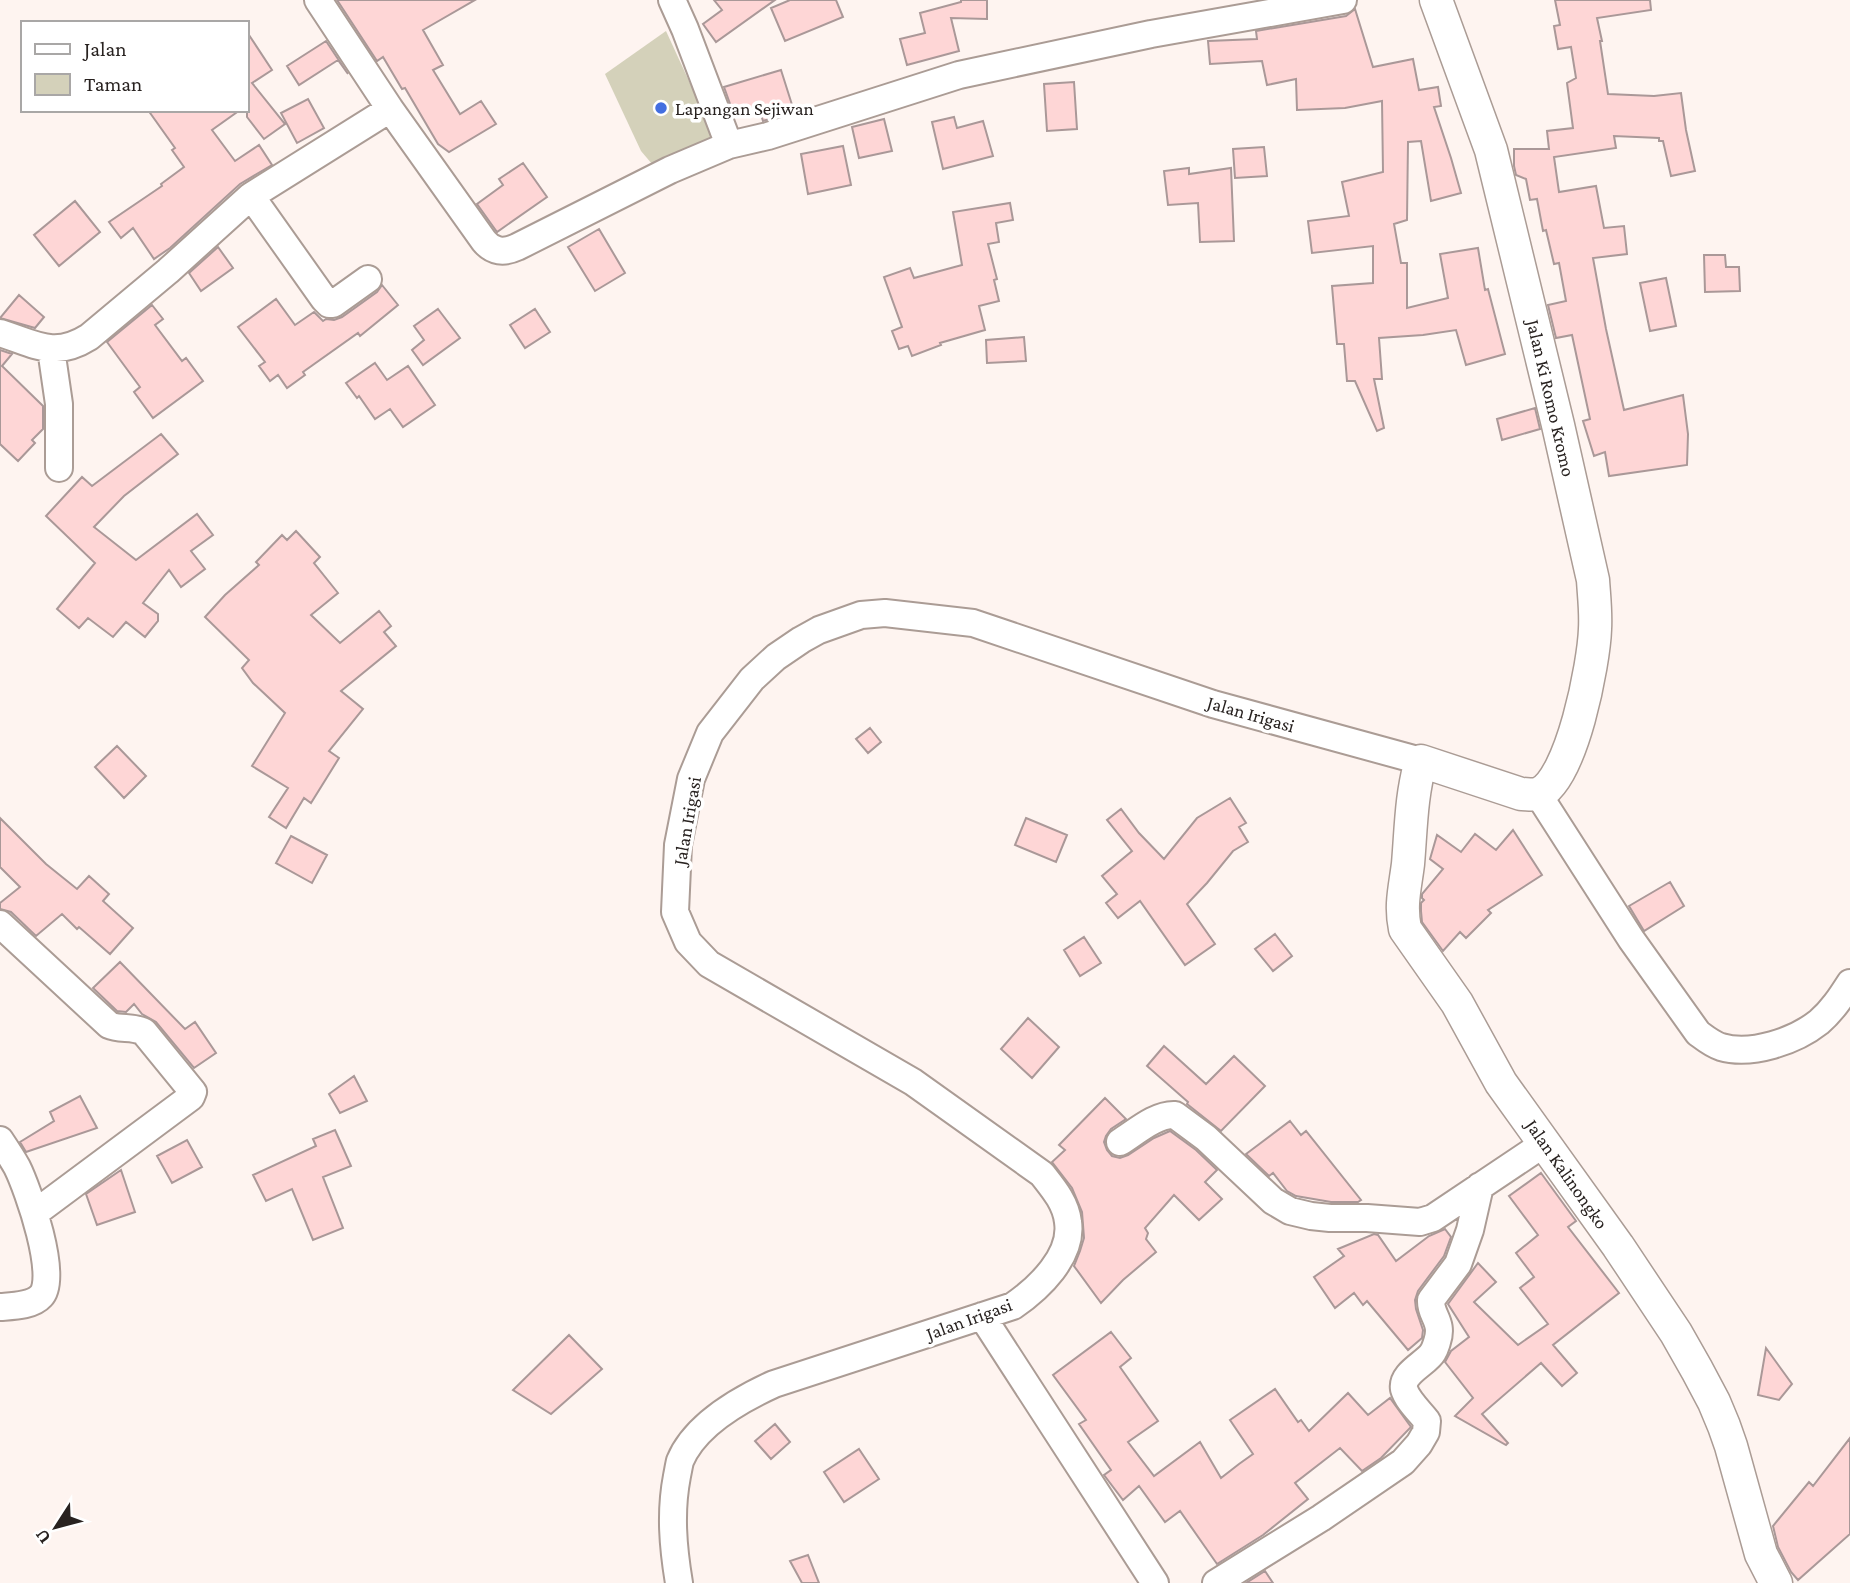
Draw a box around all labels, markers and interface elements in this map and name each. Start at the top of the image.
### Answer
legend [21,21,248,112]
text: Jalan [82,37,126,61]
text: Taman [84,72,142,96]
place label: Lapangan Sejiwan [675,98,814,120]
marker: Lapangan Sejiwan [653,100,669,116]
street label: Jalan Ki Romo Kromo [1522,315,1579,479]
street label: Jalan Irigasi [1203,691,1297,736]
street label: Jalan Irigasi [669,775,705,869]
street label: Jalan Kalinongko [1520,1114,1613,1233]
street label: Jalan Irigasi [921,1294,1015,1345]
north arrow [21,1492,91,1562]
text: U [30,1525,55,1548]

